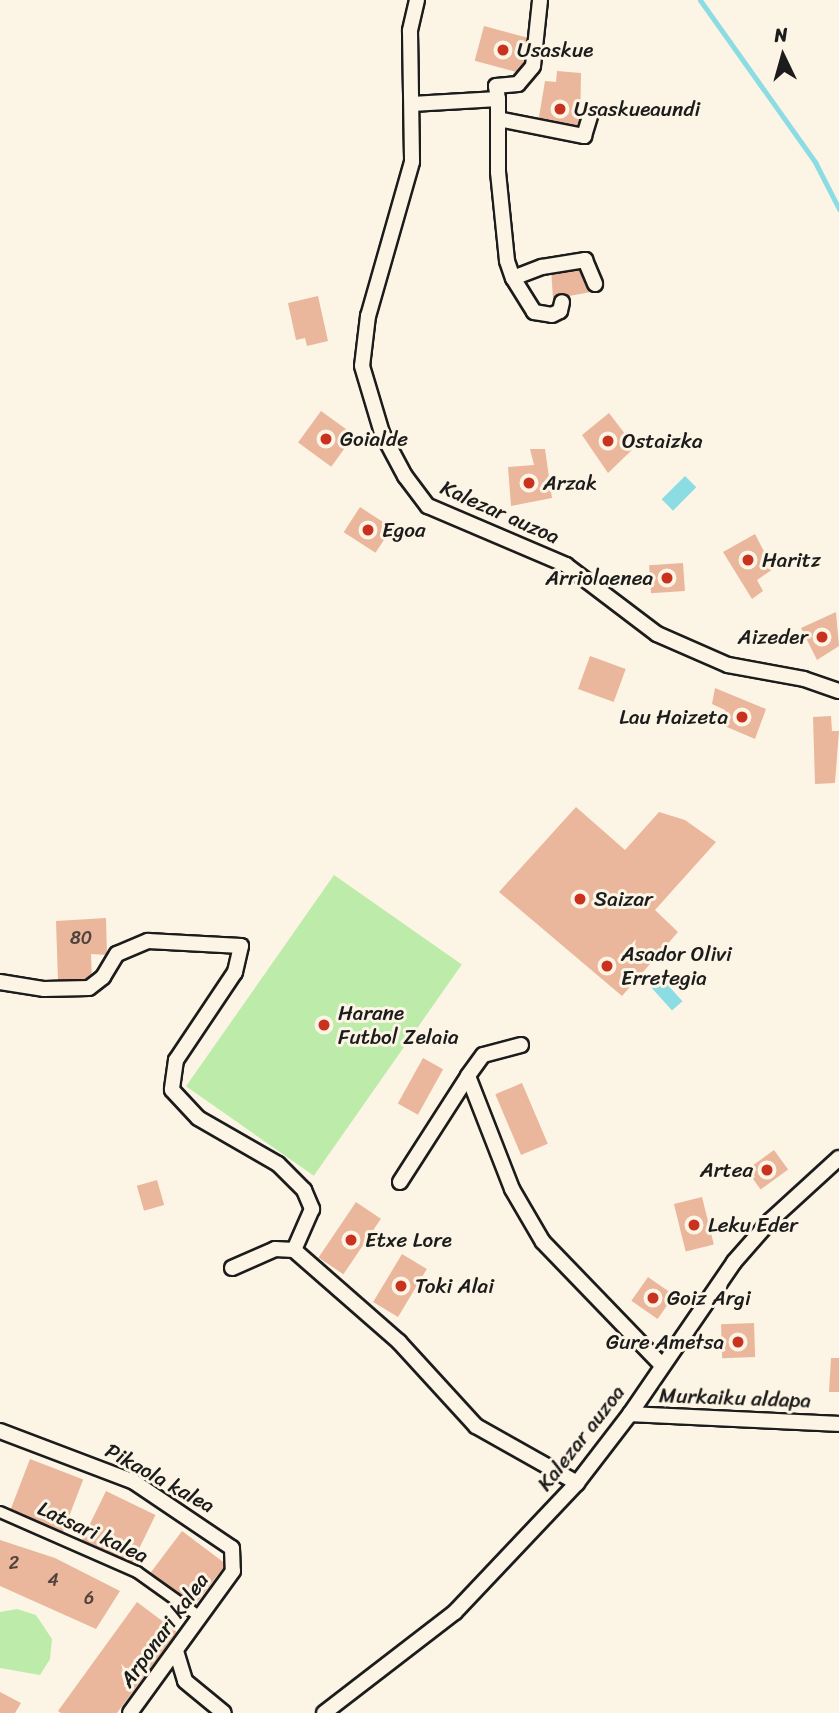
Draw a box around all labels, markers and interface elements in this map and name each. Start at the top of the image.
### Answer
text: N [773,18,789,52]
north arrow [748,21,818,91]
place label: Usaskue [517,37,593,63]
marker: Usaskue [495,42,511,58]
place label: Usaskueaundi [574,96,700,122]
marker: Usaskueaundi [552,101,568,117]
place label: Goialde [340,426,408,452]
place label: Ostaizka [622,428,702,454]
marker: Goialde [318,431,334,447]
marker: Ostaizka [600,433,616,449]
place label: Arzak [543,470,597,496]
street label: Kalezar auzoa [437,475,563,549]
marker: Arzak [521,475,537,491]
place label: Egoa [382,517,425,543]
marker: Egoa [360,522,376,538]
place label: Haritz [762,547,821,573]
marker: Haritz [740,552,756,568]
place label: Arriolaenea [546,565,653,591]
marker: Arriolaenea [659,570,675,586]
place label: Aizeder [738,624,808,650]
marker: Aizeder [814,629,830,645]
place label: Lau Haizeta [620,704,728,730]
marker: Lau Haizeta [734,709,750,725]
place label: Saizar [594,886,653,912]
marker: Saizar [572,891,588,907]
house number: 80 [70,927,92,949]
place label: Asador Olivi Erretegia [621,941,732,991]
marker: Asador Olivi Erretegia [599,958,615,974]
place label: Harane Futbol Zelaia [338,1000,458,1050]
marker: Harane Futbol Zelaia [316,1017,332,1033]
place label: Artea [700,1157,753,1183]
marker: Artea [759,1162,775,1178]
place label: Leku Eder [708,1212,798,1238]
marker: Leku Eder [686,1217,702,1233]
place label: Etxe Lore [365,1227,453,1253]
marker: Etxe Lore [343,1232,359,1248]
place label: Toki Alai [415,1273,494,1299]
marker: Toki Alai [393,1278,409,1294]
place label: Goiz Argi [667,1285,751,1311]
marker: Goiz Argi [645,1290,661,1306]
place label: Gure Ametsa [606,1329,724,1355]
marker: Gure Ametsa [730,1334,746,1350]
street label: Kalezar auzoa [532,1380,630,1496]
street label: Murkaiku aldapa [659,1383,811,1413]
street label: Pikaola kalea [101,1437,219,1519]
street label: Latsari kalea [34,1496,152,1568]
house number: 2 [9,1552,19,1574]
street label: Arponari kalea [114,1568,214,1692]
house number: 4 [47,1569,59,1591]
house number: 6 [84,1587,94,1609]

